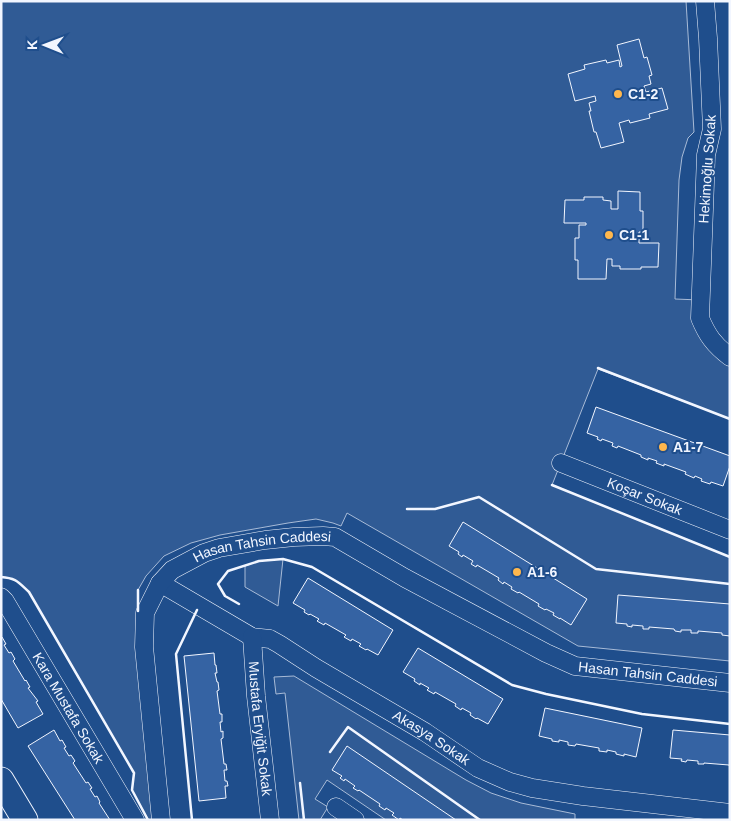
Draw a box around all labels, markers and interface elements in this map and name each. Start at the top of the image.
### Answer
north arrow [20,20,70,70]
text: K [24,40,40,50]
place label: C1-2 [628,86,659,102]
marker: C1-2 [612,88,624,100]
street label: Hekimoğlu Sokak [695,113,719,224]
place label: C1-1 [619,227,650,243]
marker: C1-1 [603,229,615,241]
place label: A1-7 [673,439,704,455]
marker: A1-7 [657,441,669,453]
street label: Koşar Sokak [605,474,685,519]
street label: Hasan Tahsin Caddesi [190,528,332,565]
place label: A1-6 [527,564,558,580]
marker: A1-6 [511,566,523,578]
street label: Kara Mustafa Sokak [29,650,108,767]
street label: Hasan Tahsin Caddesi [577,658,718,690]
street label: Mustafa Eryiğit Sokak [246,661,275,798]
street label: Akasya Sokak [390,707,474,769]

